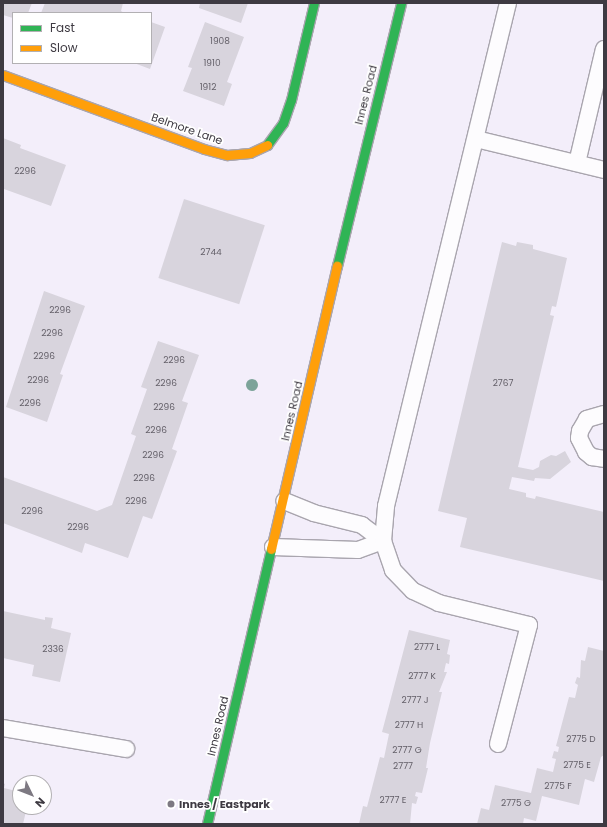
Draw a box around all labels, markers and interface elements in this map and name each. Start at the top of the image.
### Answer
legend [12,12,152,64]
text: Fast [50,19,75,36]
house number: 1908 [210,36,230,46]
text: Slow [50,39,78,56]
house number: 1910 [203,58,221,68]
street label: Innes Road [352,64,380,126]
house number: 1912 [200,82,216,92]
street label: Belmore Lane [150,111,224,147]
house number: 2296 [14,166,36,176]
house number: 2744 [200,247,222,257]
house number: 2296 [49,305,71,315]
house number: 2296 [41,328,63,338]
house number: 2296 [33,351,55,361]
house number: 2296 [163,355,185,365]
house number: 2296 [27,375,49,385]
house number: 2296 [155,378,177,388]
house number: 2767 [493,378,513,388]
street label: Innes Road [279,380,305,442]
house number: 2296 [19,398,41,408]
house number: 2296 [153,402,175,412]
house number: 2296 [145,425,167,435]
house number: 2296 [142,450,164,460]
house number: 2296 [133,473,155,483]
house number: 2296 [125,496,147,506]
house number: 2296 [21,506,43,516]
house number: 2296 [67,522,89,532]
house number: 2777 L [414,642,440,652]
house number: 2336 [42,644,64,654]
house number: 2777 K [408,671,436,681]
street label: Innes Road [205,695,231,757]
house number: 2777 J [401,695,429,705]
house number: 2777 H [395,720,423,730]
house number: 2775 D [566,734,596,744]
house number: 2777 G [392,745,422,755]
house number: 2775 E [563,760,591,770]
house number: 2777 [393,761,413,771]
north arrow [12,775,52,815]
house number: 2775 F [544,781,572,791]
text: N [31,794,49,811]
house number: 2777 E [380,795,406,805]
place label: Innes / Eastpark [179,797,270,811]
house number: 2775 G [501,798,531,808]
marker: Innes / Eastpark [166,799,176,809]

